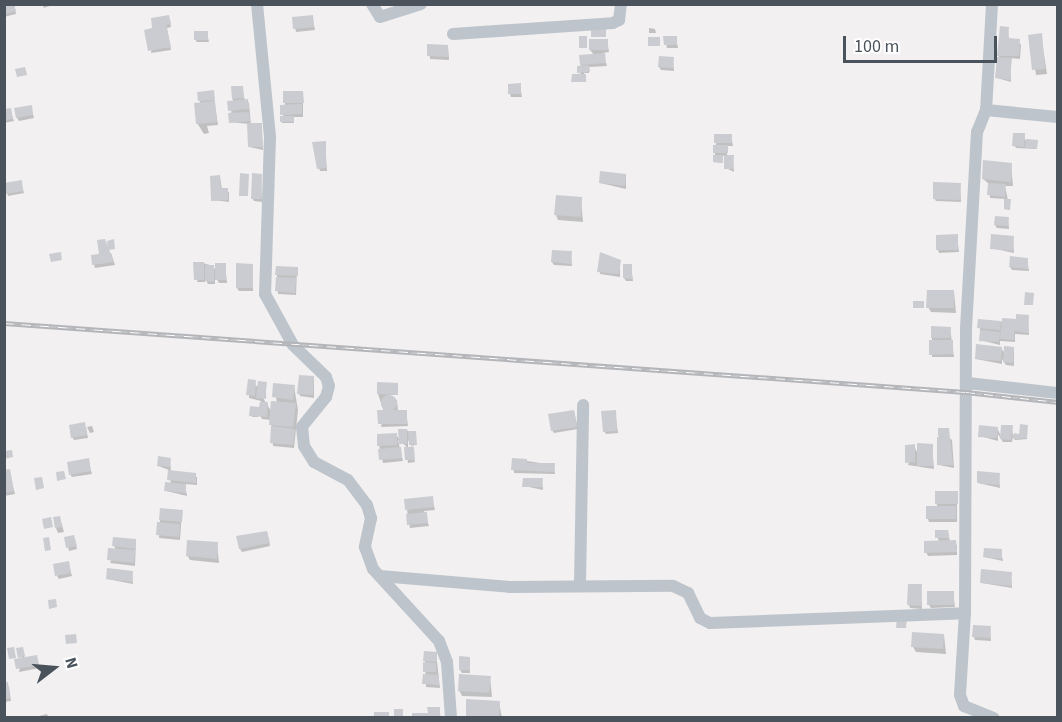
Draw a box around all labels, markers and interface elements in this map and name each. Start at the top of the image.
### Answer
scale bar [846,24,1000,62]
text: 100 m [854,34,899,59]
north arrow [24,638,84,698]
text: N [59,655,83,671]

